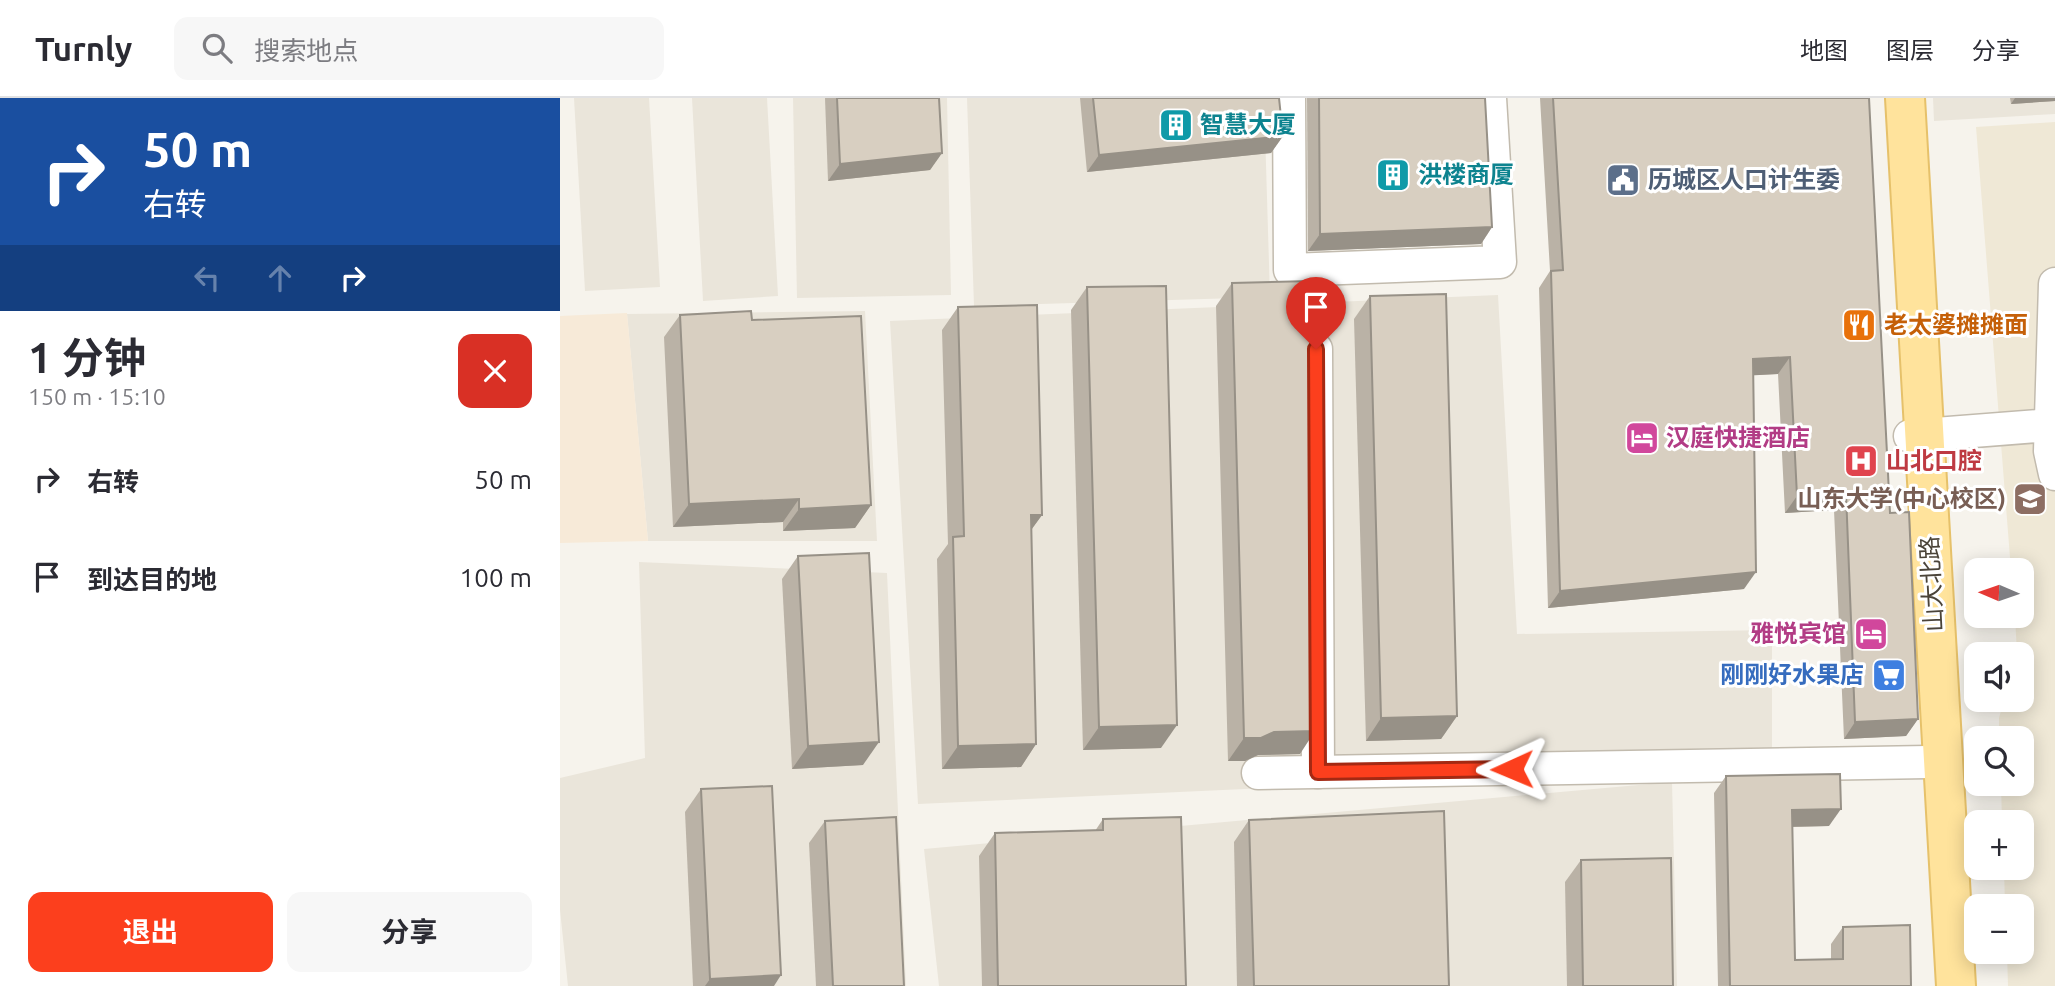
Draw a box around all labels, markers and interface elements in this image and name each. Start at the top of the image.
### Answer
search box [174,17,664,80]
icon: search [198,29,236,67]
text: Turnly [35,30,132,67]
text: 搜索地点 [254,36,358,65]
text: 地图 [1800,37,1848,64]
text: 图层 [1886,37,1934,64]
text: 分享 [1972,37,2020,64]
building icon: 智慧大厦 [1157,106,1195,144]
place label: 智慧大厦 [1200,111,1296,138]
text: 50 m [143,121,252,176]
icon: right [28,126,119,217]
building icon: 洪楼商厦 [1374,156,1412,194]
place label: 洪楼商厦 [1418,161,1514,188]
public building icon: 历城区人口计生委 [1604,161,1642,199]
place label: 历城区人口计生委 [1648,166,1840,193]
text: 右转 [143,186,207,222]
icon: left [188,259,226,297]
icon: ahead [261,259,299,297]
icon: right [334,259,372,297]
pin [1286,277,1346,349]
icon: arrive [1297,288,1335,326]
restaurant icon: 老太婆摊摊面 [1840,306,1878,344]
place label: 老太婆摊摊面 [1884,311,2028,338]
text: 1 分钟 [28,334,146,381]
button: close [458,334,532,408]
text: 150 m · 15:10 [28,384,166,409]
hotel icon: 汉庭快捷酒店 [1623,419,1661,457]
place label: 汉庭快捷酒店 [1666,424,1810,451]
hospital icon: 山北口腔 [1842,442,1880,480]
place label: 山北口腔 [1886,447,1982,474]
icon: right [28,460,66,498]
text: 50 m [474,465,532,494]
text: 右转 [87,467,139,496]
school or university icon: 山东大学(中心校区) [2011,480,2049,518]
place label: 山东大学(中心校区) [1797,485,2006,512]
street label: 山大北路 [1916,535,1947,633]
icon: arrive [28,558,66,596]
north arrow [1964,558,2034,628]
map controls [1964,558,2034,964]
text: 100 m [460,563,532,592]
text: 到达目的地 [87,565,217,594]
hotel icon: 雅悦宾馆 [1852,615,1890,653]
place label: 雅悦宾馆 [1750,620,1846,647]
button: sound [1964,642,2034,712]
supermarket icon: 刚刚好水果店 [1870,656,1908,694]
place label: 刚刚好水果店 [1720,661,1864,688]
button: search [1964,726,2034,796]
position arrow [1475,732,1549,806]
button: + [1964,810,2034,880]
button: 退出 [28,892,273,972]
button: 分享 [287,892,532,972]
button: − [1964,894,2034,964]

